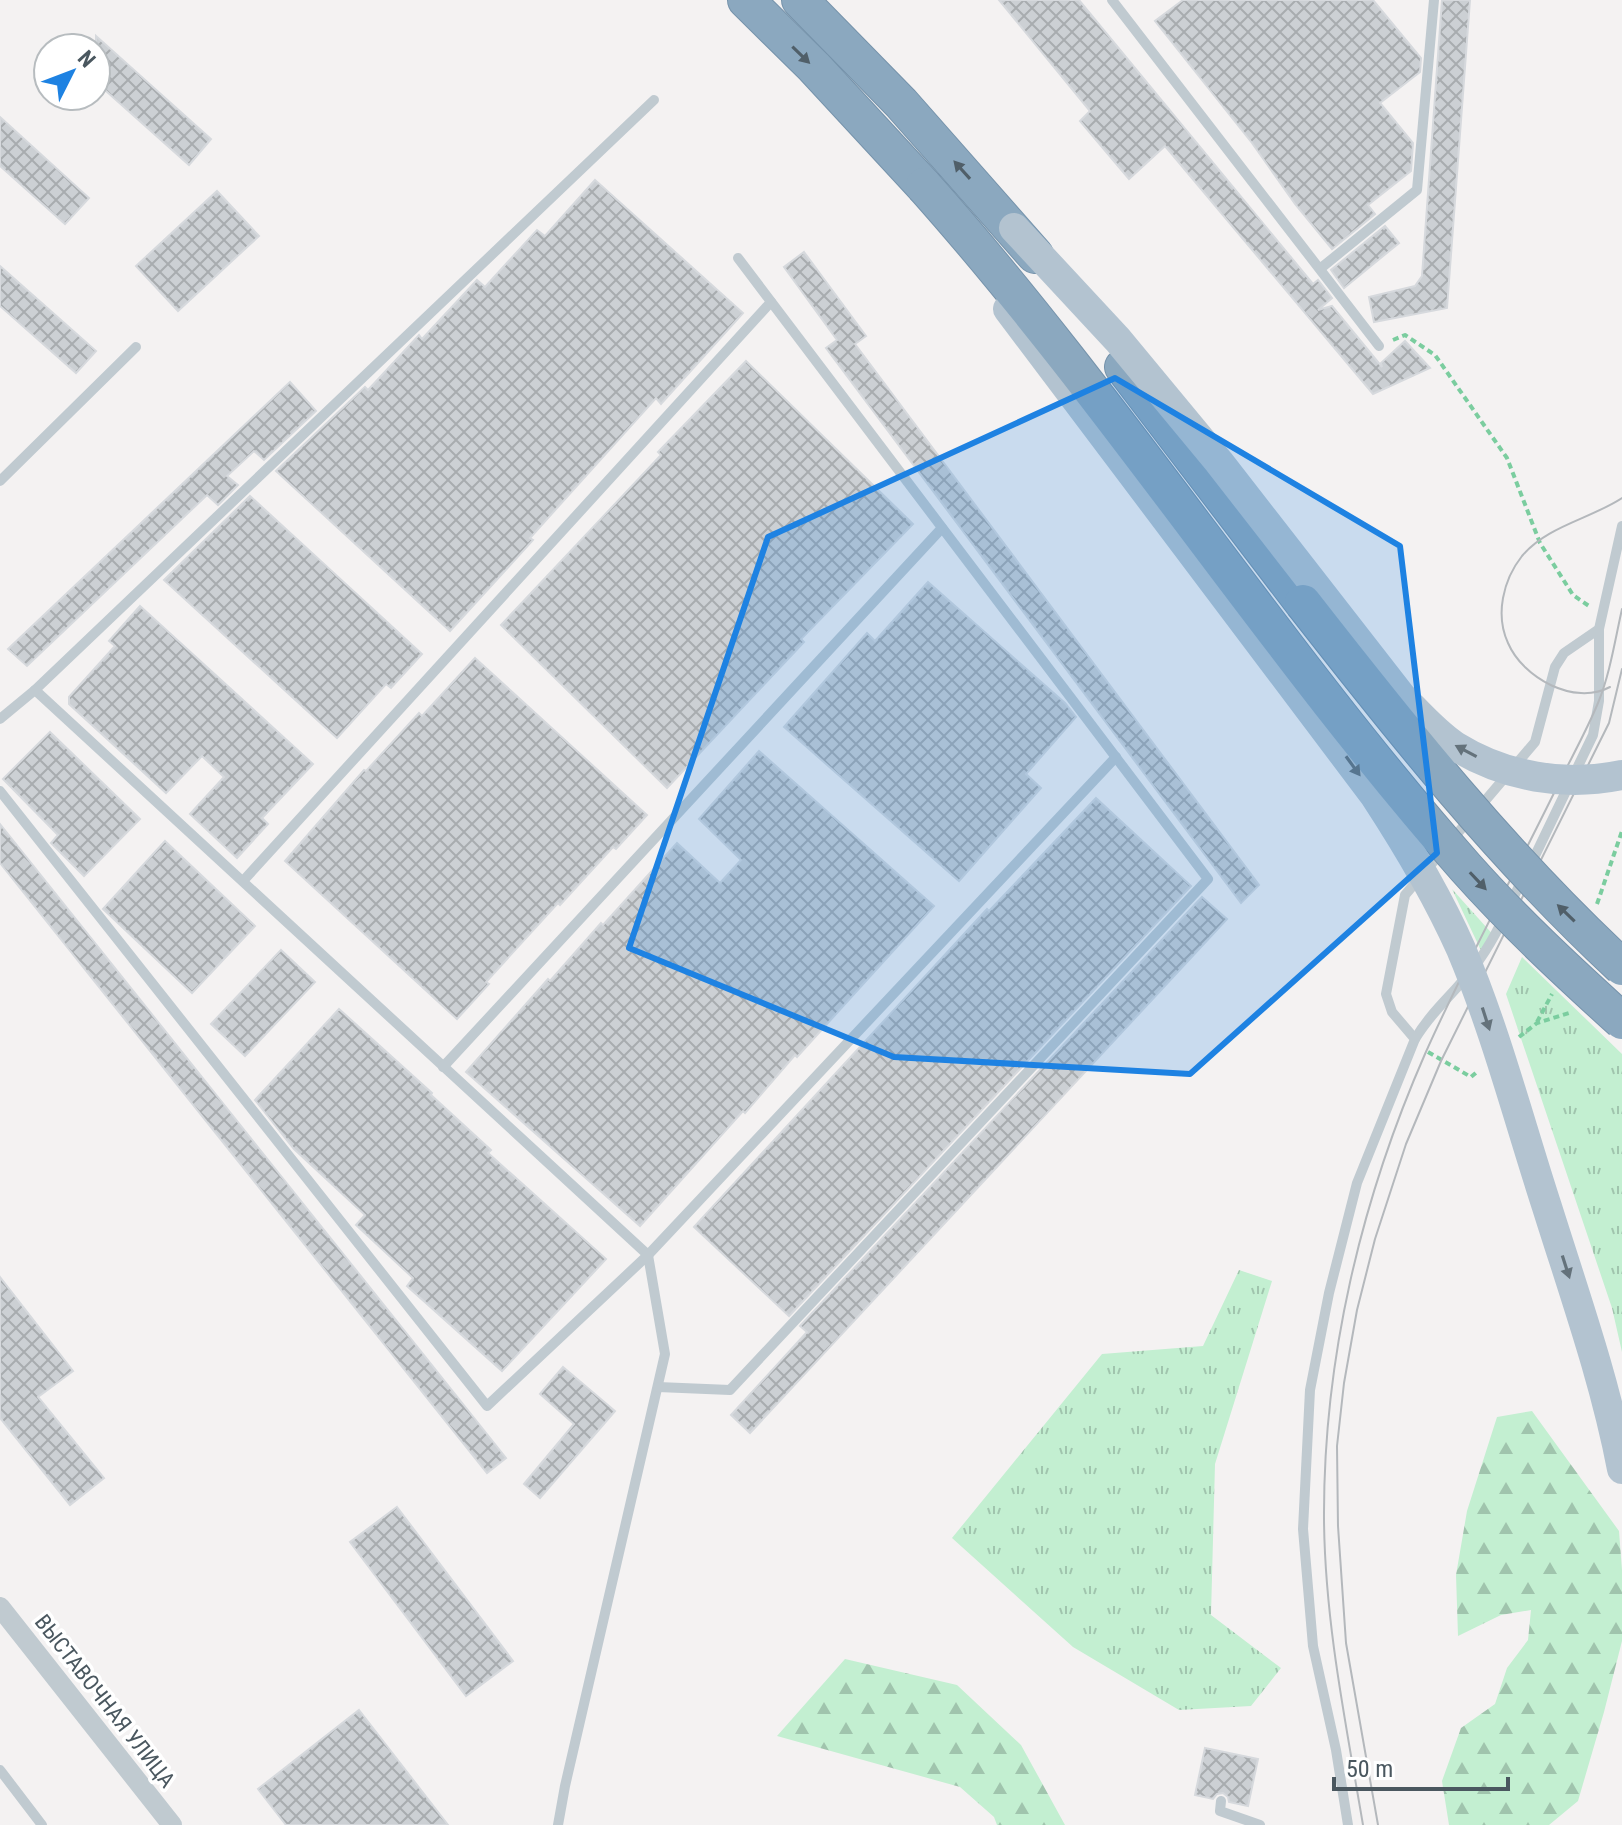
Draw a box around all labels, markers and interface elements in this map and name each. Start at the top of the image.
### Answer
north arrow [32,32,112,112]
one-way arrow [791,45,810,63]
text: N [73,46,100,72]
one-way arrow [954,161,971,181]
one-way arrow [1454,745,1477,758]
one-way arrow [1344,756,1360,776]
one-way arrow [1469,871,1487,890]
one-way arrow [1557,904,1576,922]
one-way arrow [1481,1008,1493,1032]
one-way arrow [1560,1255,1572,1279]
street label: ВЫСТАВОЧНАЯ УЛИЦА [30,1610,180,1793]
scale bar [1334,1741,1508,1791]
text: 50 m [1346,1755,1393,1783]

